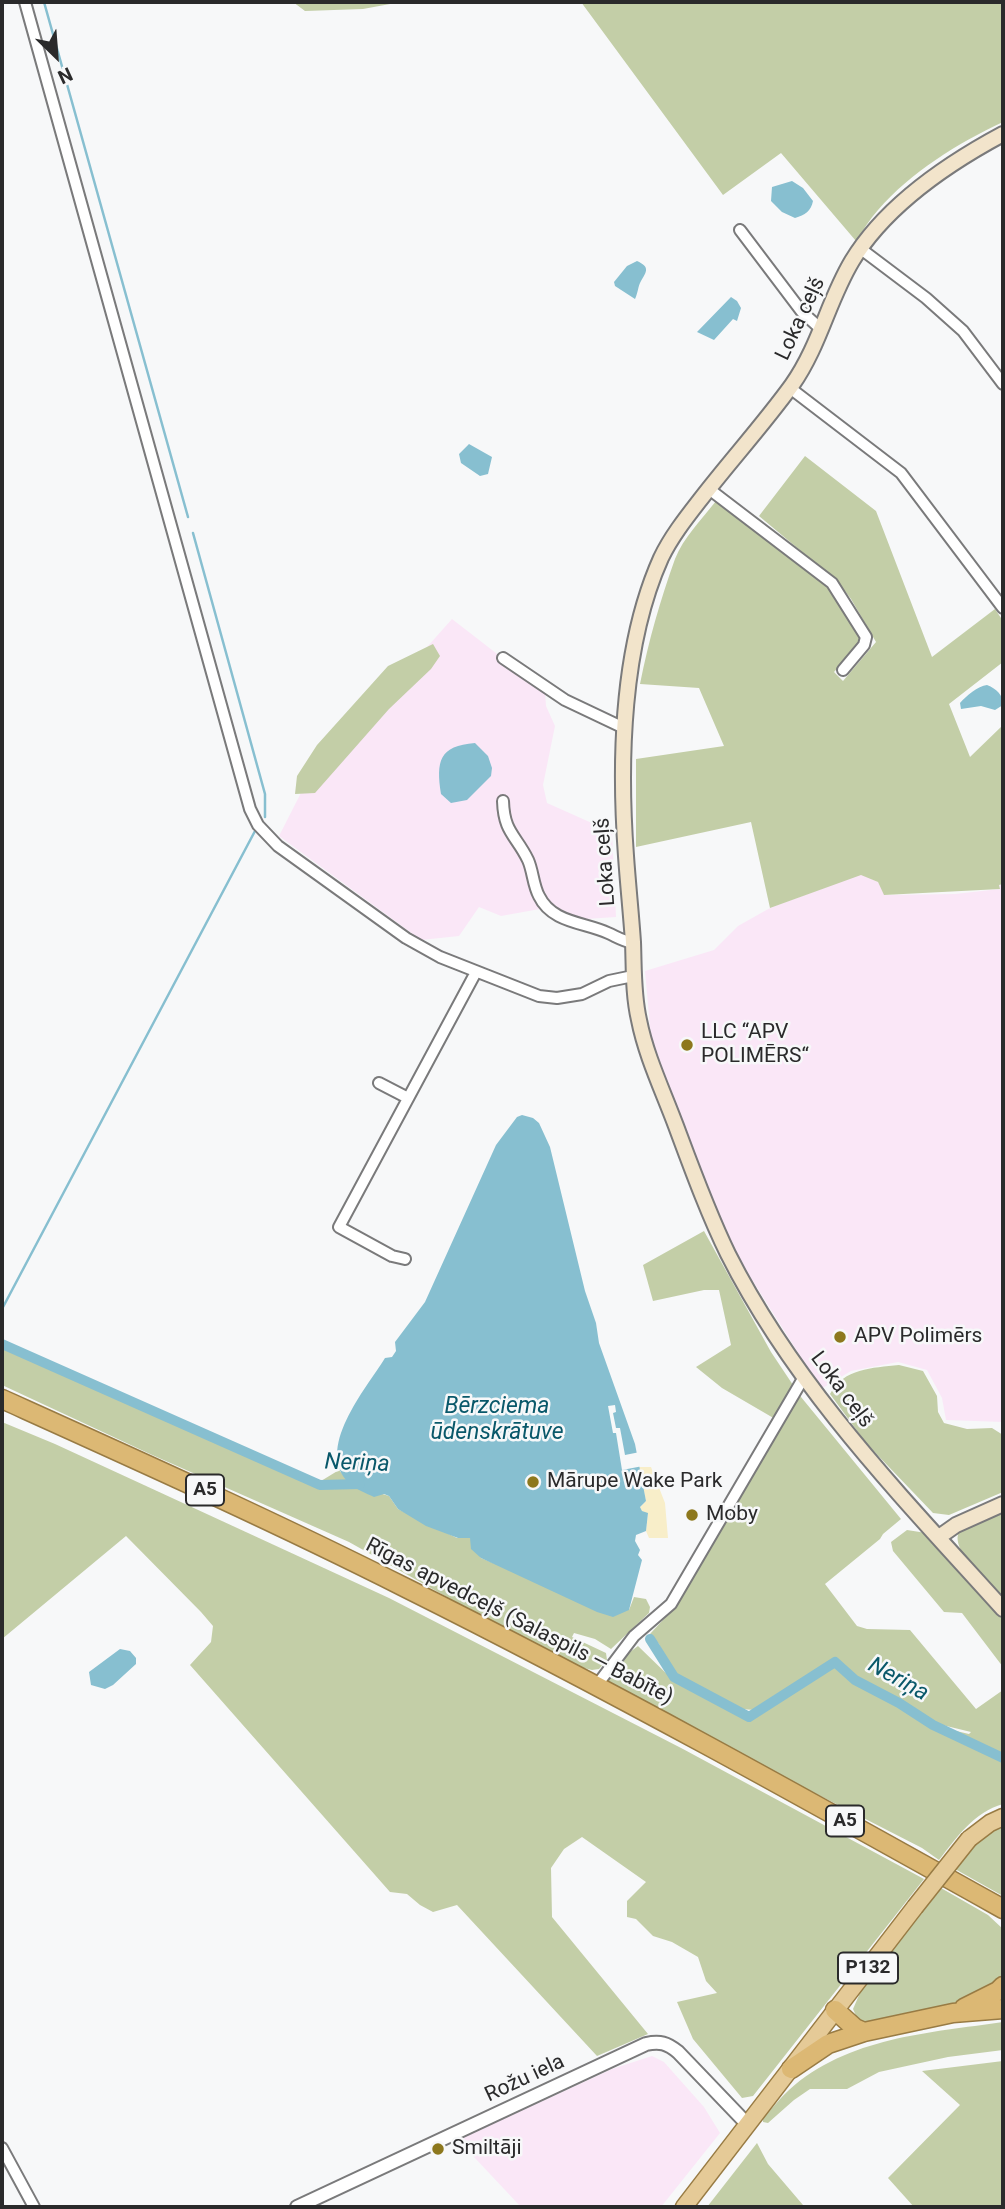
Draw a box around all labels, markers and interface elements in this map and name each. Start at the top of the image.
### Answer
north arrow [21,21,91,91]
text: N [54,62,76,89]
street label: Loka ceļš [771,274,831,364]
street label: Loka ceļš [590,817,622,907]
place label: LLC “APV POLIMĒRS“ [701,1020,809,1070]
marker: LLC “APV POLIMĒRS“ [679,1037,695,1053]
place label: APV Polimērs [854,1324,982,1350]
marker: APV Polimērs [832,1329,848,1345]
street label: Loka ceļš [804,1347,878,1433]
water label: Bērzciema ūdenskrātuve [430,1393,564,1447]
water label: Neriņa [324,1449,390,1479]
place label: Mārupe Wake Park [547,1469,722,1495]
road number: A5 [186,1474,224,1506]
marker: Mārupe Wake Park [525,1474,541,1490]
place label: Moby [706,1502,758,1528]
marker: Moby [684,1507,700,1523]
street label: Rīgas apvedceļš (Salaspils — Babīte) [361,1533,677,1711]
water label: Neriņa [863,1652,933,1708]
road number: A5 [826,1806,864,1837]
road number: P132 [838,1952,898,1984]
street label: Rožu iela [481,2050,569,2108]
place label: Smiltāji [452,2136,522,2162]
marker: Smiltāji [430,2141,446,2157]

